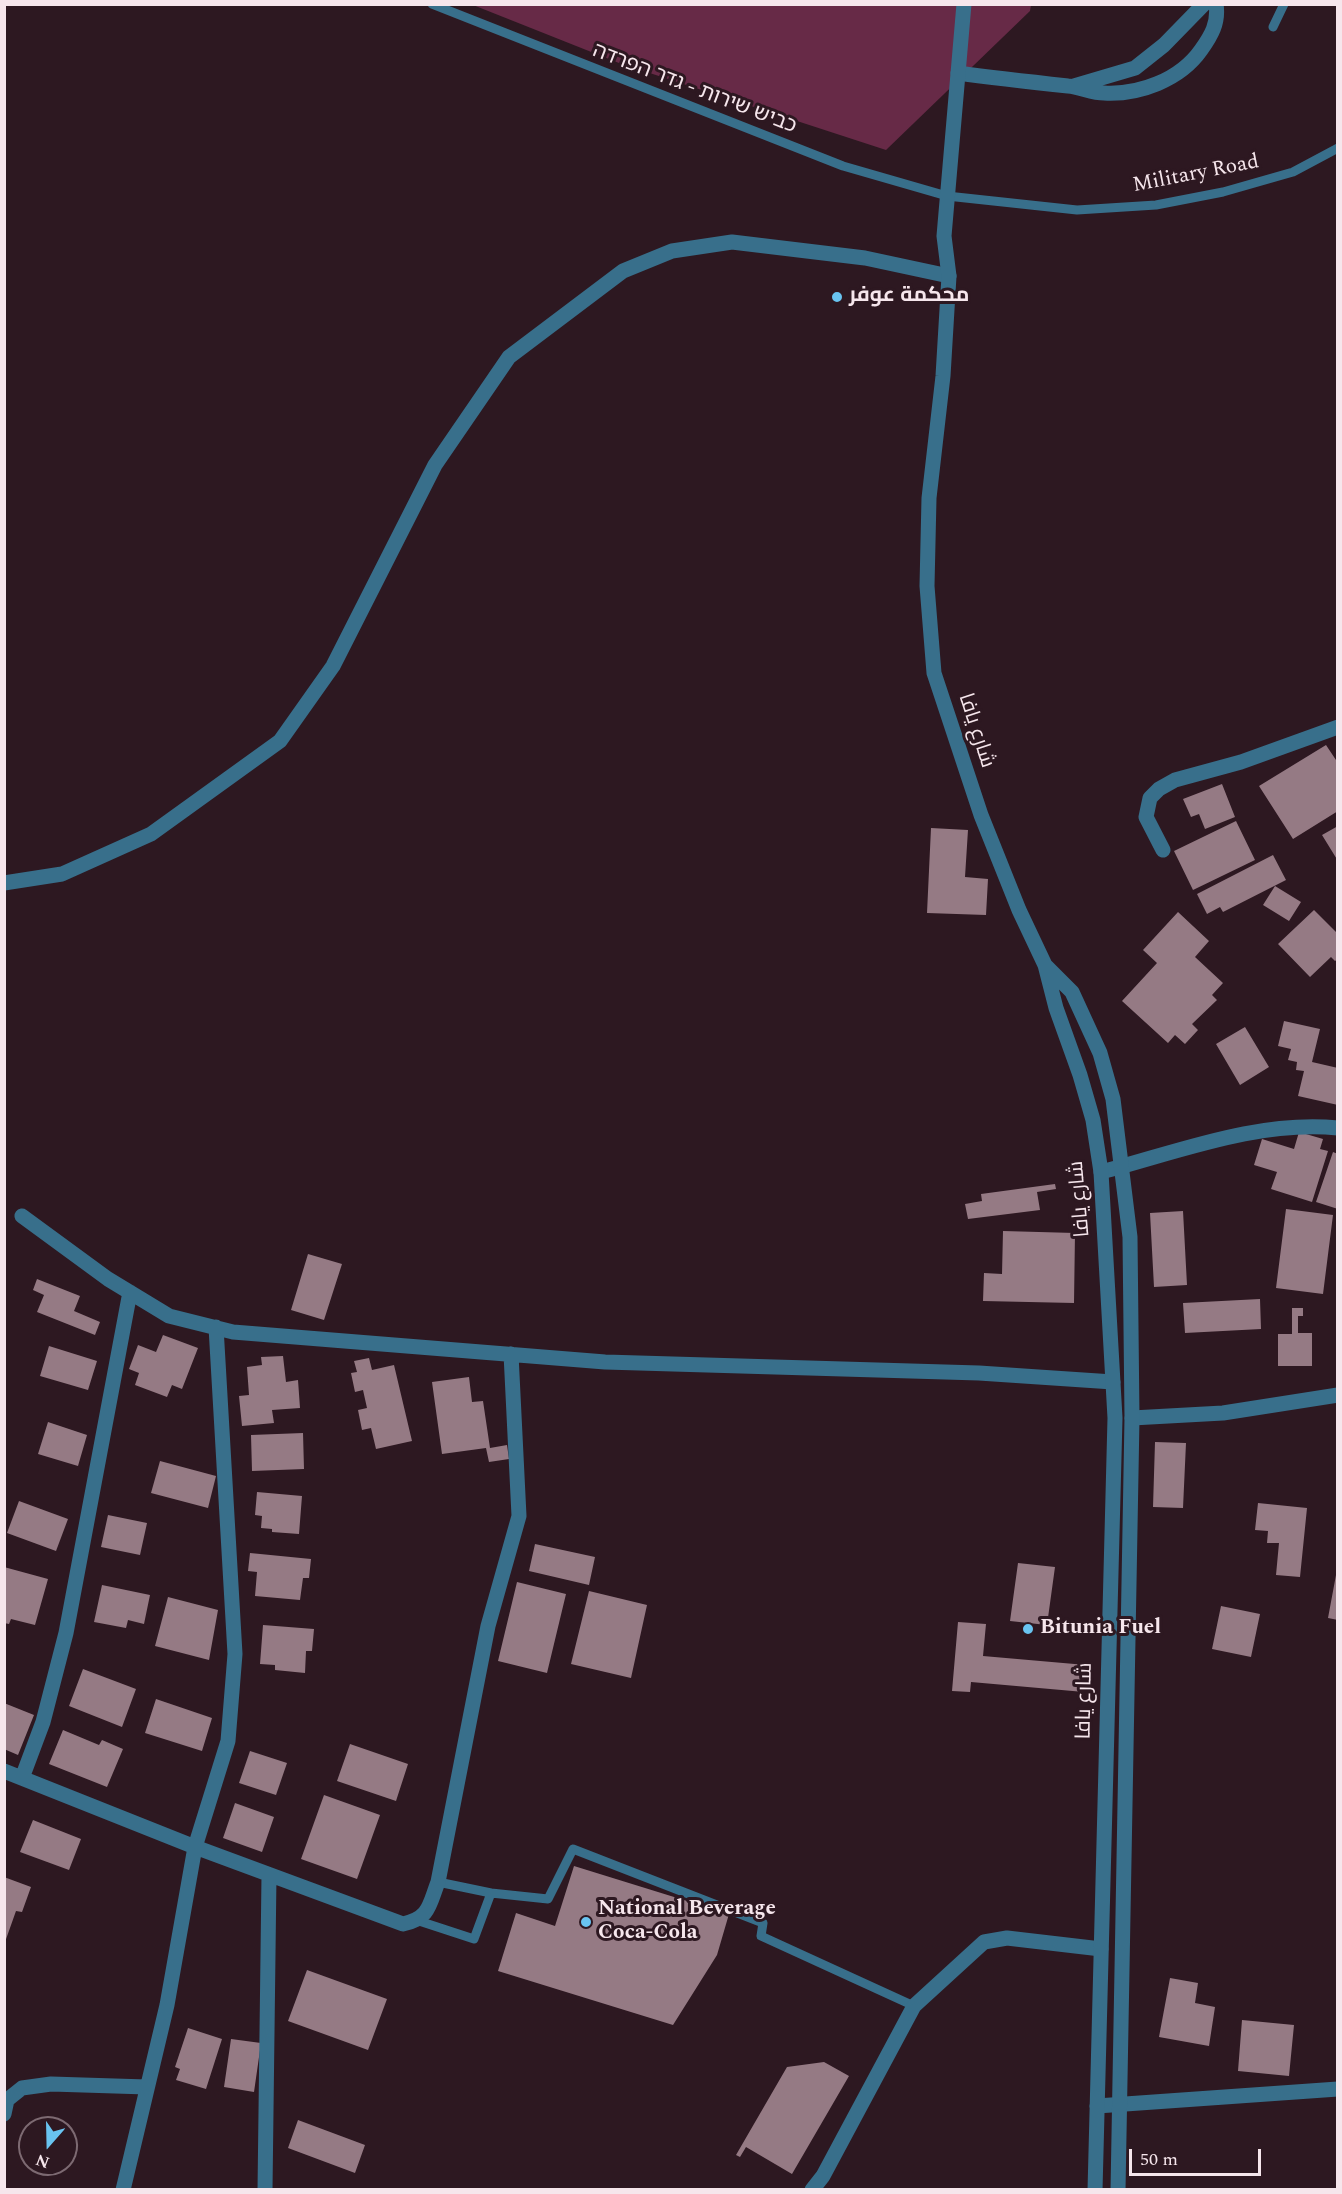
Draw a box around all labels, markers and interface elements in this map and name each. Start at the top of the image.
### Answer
street label: כביש שירות - גדר הפרדה [588,39,800,141]
street label: Military Road [1131,150,1261,200]
place label: محكمة عوفر [849,284,969,310]
marker: محكمة عوفر [830,290,844,304]
street label: شارع يافا [951,691,999,771]
street label: شارع يافا [1065,1160,1097,1238]
place label: Bitunia Fuel [1040,1616,1161,1642]
marker: Bitunia Fuel [1021,1622,1035,1636]
street label: شارع يافا [1073,1662,1099,1740]
place label: National Beverage Coca-Cola [598,1897,776,1947]
marker: National Beverage Coca-Cola [579,1915,593,1929]
north arrow [18,2116,78,2176]
scale bar [1132,2137,1264,2175]
text: 50 m [1140,2146,1178,2173]
text: N [32,2148,53,2175]

